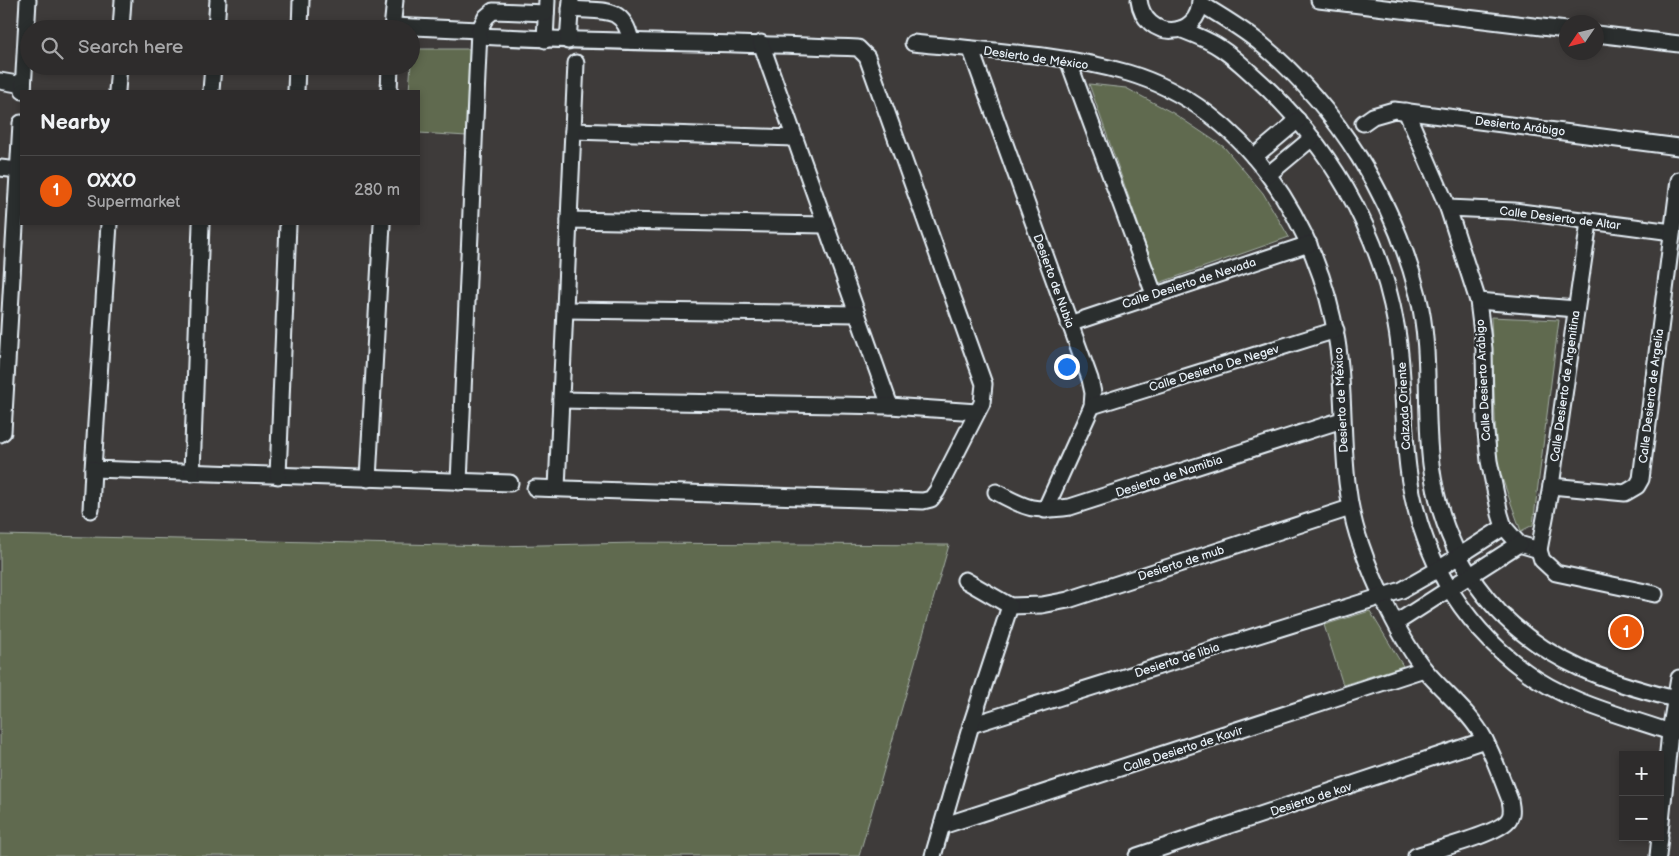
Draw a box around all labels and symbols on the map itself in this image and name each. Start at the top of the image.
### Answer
north arrow [1559,15,1604,60]
street label: Desierto de México [983,44,1089,73]
street label: Desierto Arábigo [1474,114,1566,140]
street label: Calle Desierto de Altar [1498,204,1622,233]
street label: Desierto de Nubia [1030,232,1078,330]
street label: Calle Desierto de Nevada [1120,255,1258,312]
street label: Calle Desierto de Argenitina [1547,309,1584,463]
street label: Calle Desierto Arábigo [1473,319,1494,441]
street label: Calle Desierto de Argelia [1636,328,1667,464]
street label: Calle Desierto De Negev [1147,341,1281,395]
street label: Desierto de México [1331,347,1352,453]
your location [1054,354,1080,380]
street label: Calzada Oriente [1395,362,1414,450]
street label: Desierto de Namibia [1114,452,1225,501]
street label: Desierto de mub [1136,542,1226,585]
pin: 1 [1610,613,1642,651]
street label: Desierto de libia [1133,640,1222,681]
street label: Calle Desierto de Kavir [1121,723,1245,776]
street label: Desierto de kav [1268,779,1354,820]

